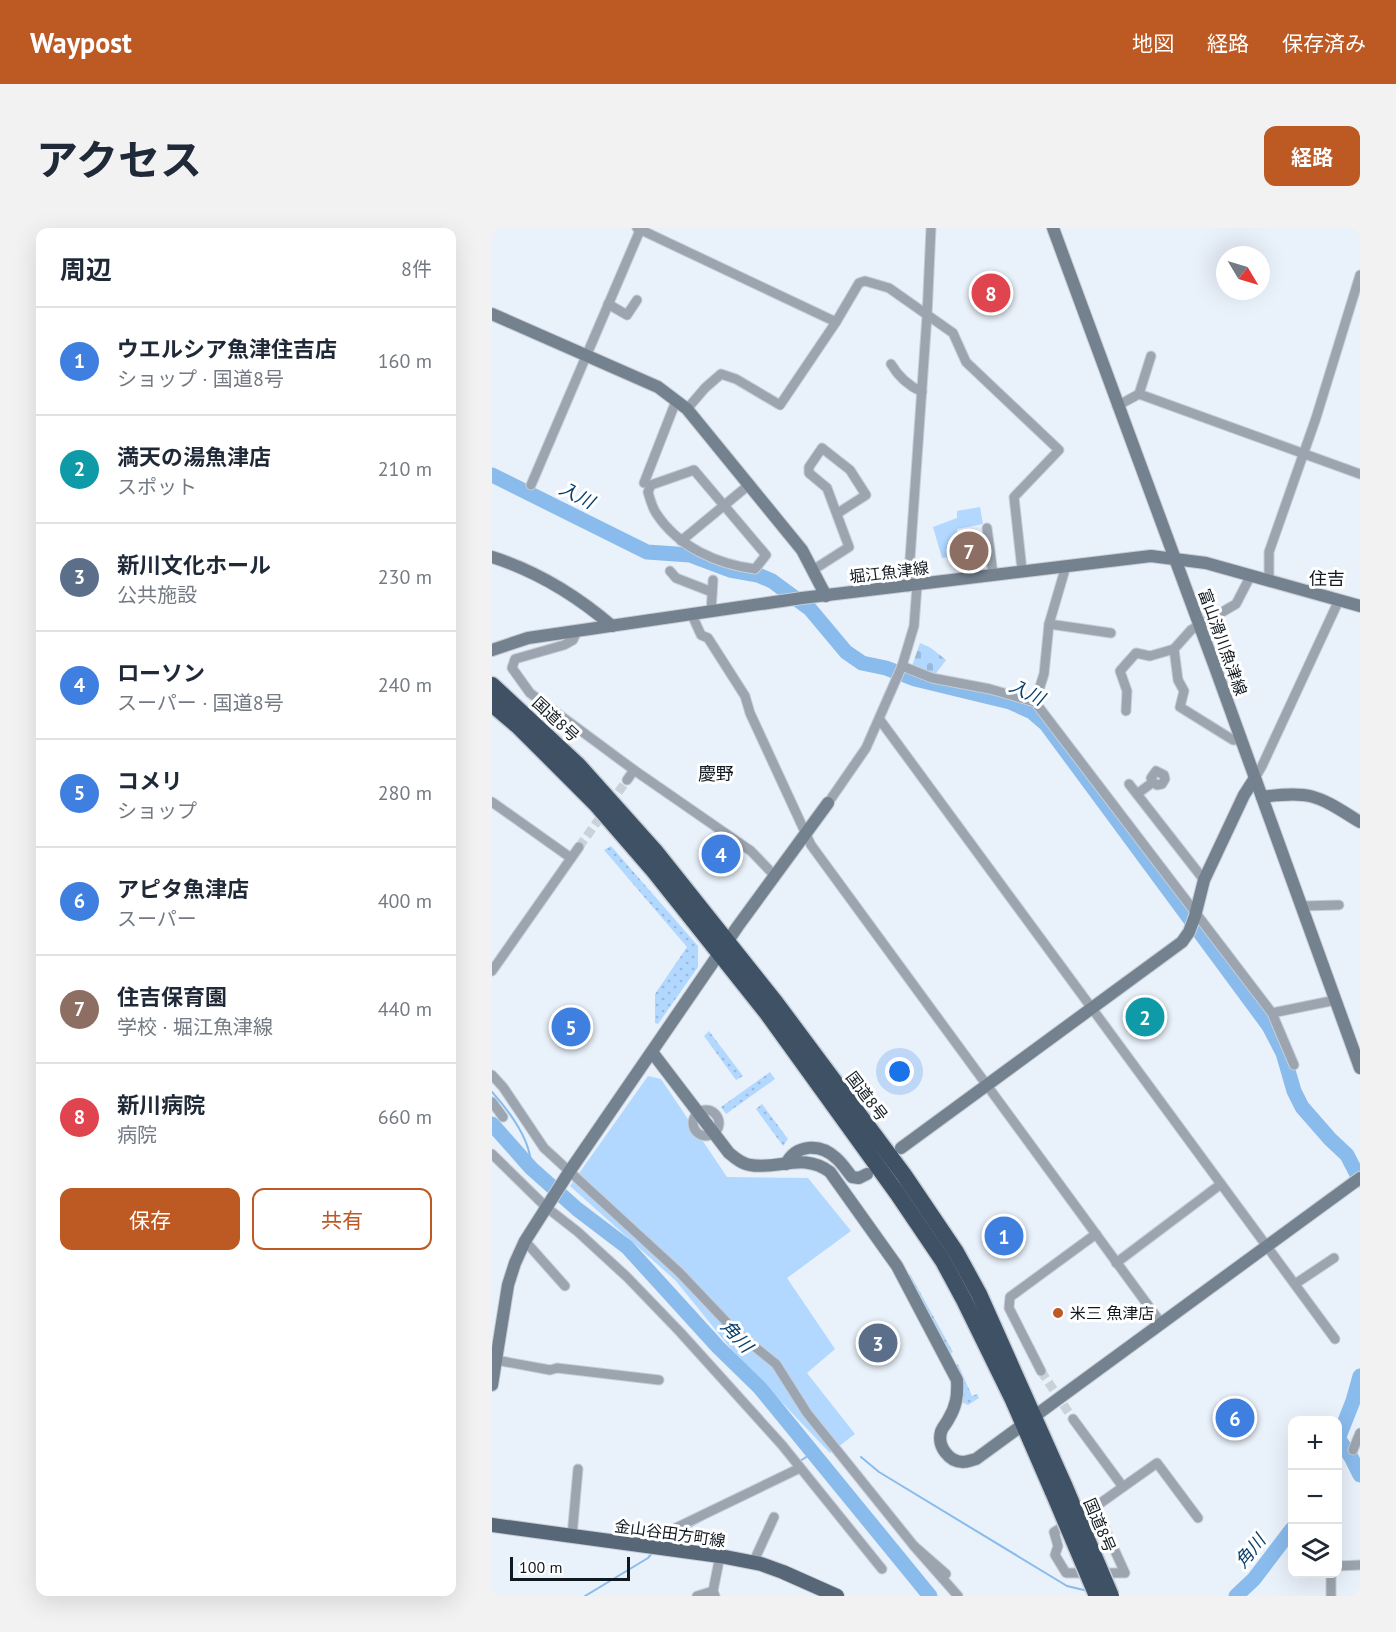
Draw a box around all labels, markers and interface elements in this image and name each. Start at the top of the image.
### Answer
text: Waypost [30,24,132,61]
text: 地図 [1132,30,1174,57]
text: 経路 [1207,30,1249,57]
text: 保存済み [1282,30,1366,57]
button: 経路 [1264,126,1360,186]
text: アクセス [36,132,202,187]
north arrow [1216,246,1270,300]
text: 周辺 [60,253,112,286]
text: 8件 [401,256,432,282]
pin: 8 [972,270,1010,316]
text: ウエルシア魚津住吉店 [117,335,337,363]
text: 1 [74,348,85,374]
text: 160 m [378,348,432,374]
text: ショップ · 国道8号 [117,366,284,392]
text: 満天の湯魚津店 [117,443,271,471]
text: 2 [74,456,85,482]
text: 210 m [378,456,432,482]
text: スポット [117,474,197,500]
water label: 入川 [556,477,600,514]
pin: 7 [950,528,988,574]
text: 新川文化ホール [117,551,271,579]
street label: 堀江魚津線 [848,557,930,587]
text: 3 [74,564,85,590]
text: 230 m [378,564,432,590]
district label: 住吉 [1309,567,1345,590]
text: 公共施設 [117,582,197,608]
street label: 富山滑川魚津線 [1194,586,1252,698]
text: ローソン [117,659,205,687]
text: 4 [74,672,85,698]
text: 240 m [378,672,432,698]
water label: 入川 [1006,674,1050,711]
text: スーパー · 国道8号 [117,690,284,716]
street label: 国道8号 [528,692,584,746]
district label: 慶野 [698,762,734,785]
text: コメリ [117,767,183,795]
text: 5 [74,780,85,806]
text: 280 m [378,780,432,806]
text: ショップ [117,798,197,824]
pin: 4 [702,832,740,876]
text: アピタ魚津店 [117,875,249,903]
text: 6 [74,888,85,914]
text: 400 m [378,888,432,914]
text: スーパー [117,906,197,932]
text: 住吉保育園 [117,983,227,1011]
pin: 2 [1126,994,1164,1040]
text: 7 [74,996,85,1022]
text: 440 m [378,996,432,1022]
pin: 5 [552,1004,590,1050]
text: 学校 · 堀江魚津線 [117,1014,273,1040]
your location [885,1057,914,1086]
street label: 国道8号 [842,1067,892,1125]
text: 新川病院 [117,1091,205,1119]
text: 8 [74,1104,85,1130]
text: 660 m [378,1104,432,1130]
text: 病院 [117,1122,157,1148]
button: 保存 [60,1188,240,1250]
button: 共有 [252,1188,432,1250]
pin: 1 [984,1214,1024,1258]
place label: 米三 魚津店 [1070,1303,1154,1323]
marker: 米三 魚津店 [1051,1306,1065,1320]
water label: 角川 [716,1315,759,1358]
pin: 3 [858,1320,898,1366]
pin: 6 [1216,1396,1254,1440]
map controls [1288,1416,1342,1578]
button: + [1288,1416,1342,1470]
button: − [1288,1470,1342,1524]
street label: 国道8号 [1080,1495,1120,1555]
street label: 金山谷田方町線 [613,1515,727,1551]
button: layers [1288,1524,1342,1578]
water label: 角川 [1230,1528,1272,1572]
scale bar [510,1554,630,1582]
text: 100 m [519,1557,562,1577]

